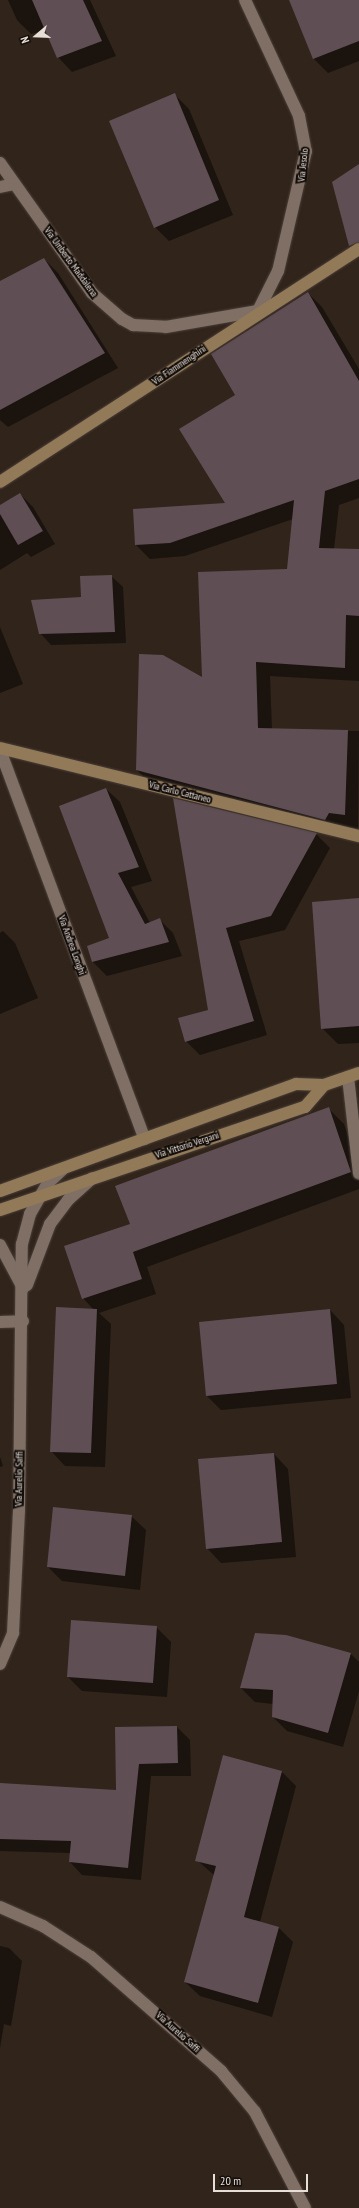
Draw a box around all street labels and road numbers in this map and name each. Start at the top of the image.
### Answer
street label: Via Jesolo [295,148,311,182]
street label: Via Umberto Maddalena [42,225,100,299]
street label: Via Fiammenghini [150,343,208,387]
street label: Via Carlo Cattaneo [148,778,212,806]
street label: Via Andrea Longhi [56,914,88,976]
street label: Via Vittorio Vergani [153,1129,221,1161]
street label: Via Aurelio Saffi [13,1451,25,1507]
street label: Via Aurelio Saffi [154,2009,202,2055]

